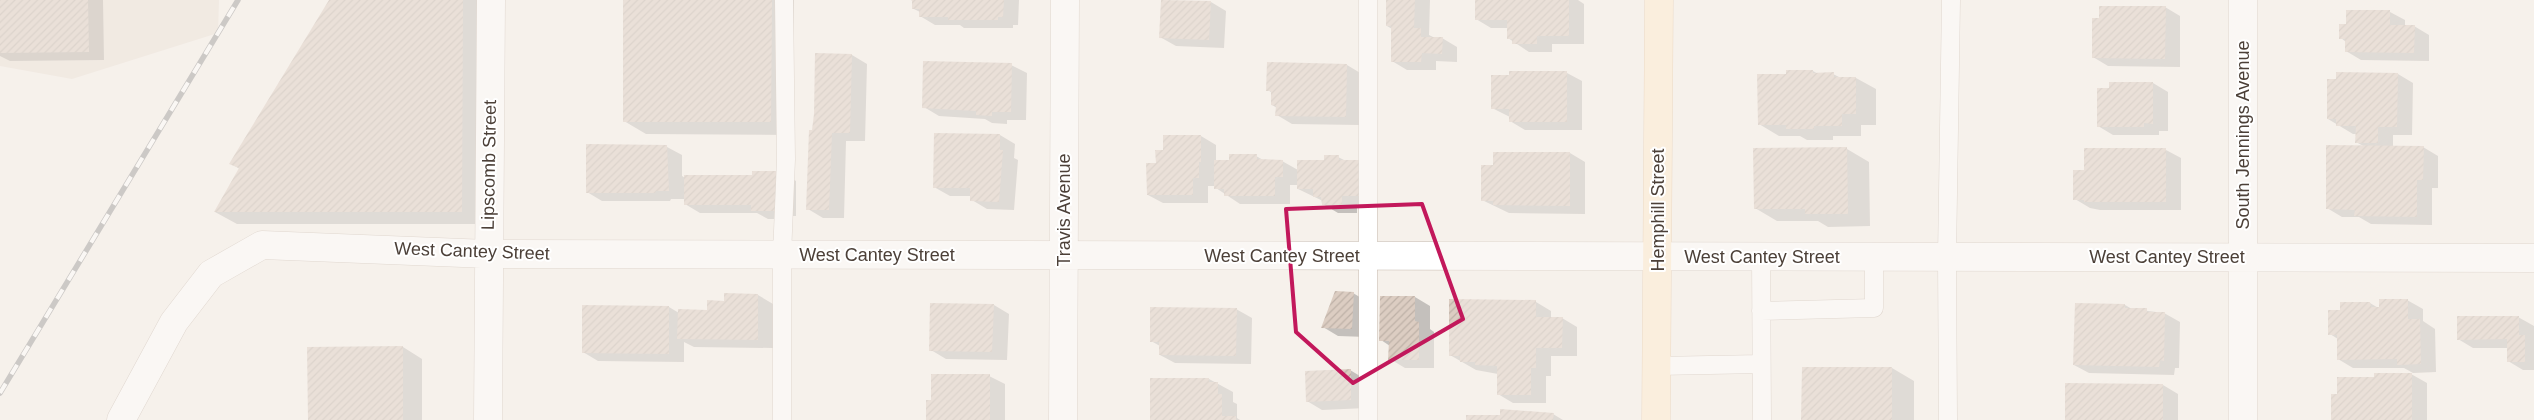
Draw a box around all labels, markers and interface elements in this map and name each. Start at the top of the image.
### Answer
street label: South Jennings Avenue [2233,41,2253,229]
street label: Lipscomb Street [478,100,500,230]
street label: Hemphill Street [1648,148,1668,272]
street label: Travis Avenue [1054,153,1074,267]
street label: West Cantey Street [394,238,550,264]
street label: West Cantey Street [799,245,955,265]
street label: West Cantey Street [1204,246,1360,266]
street label: West Cantey Street [1684,247,1840,267]
street label: West Cantey Street [2089,247,2245,267]

